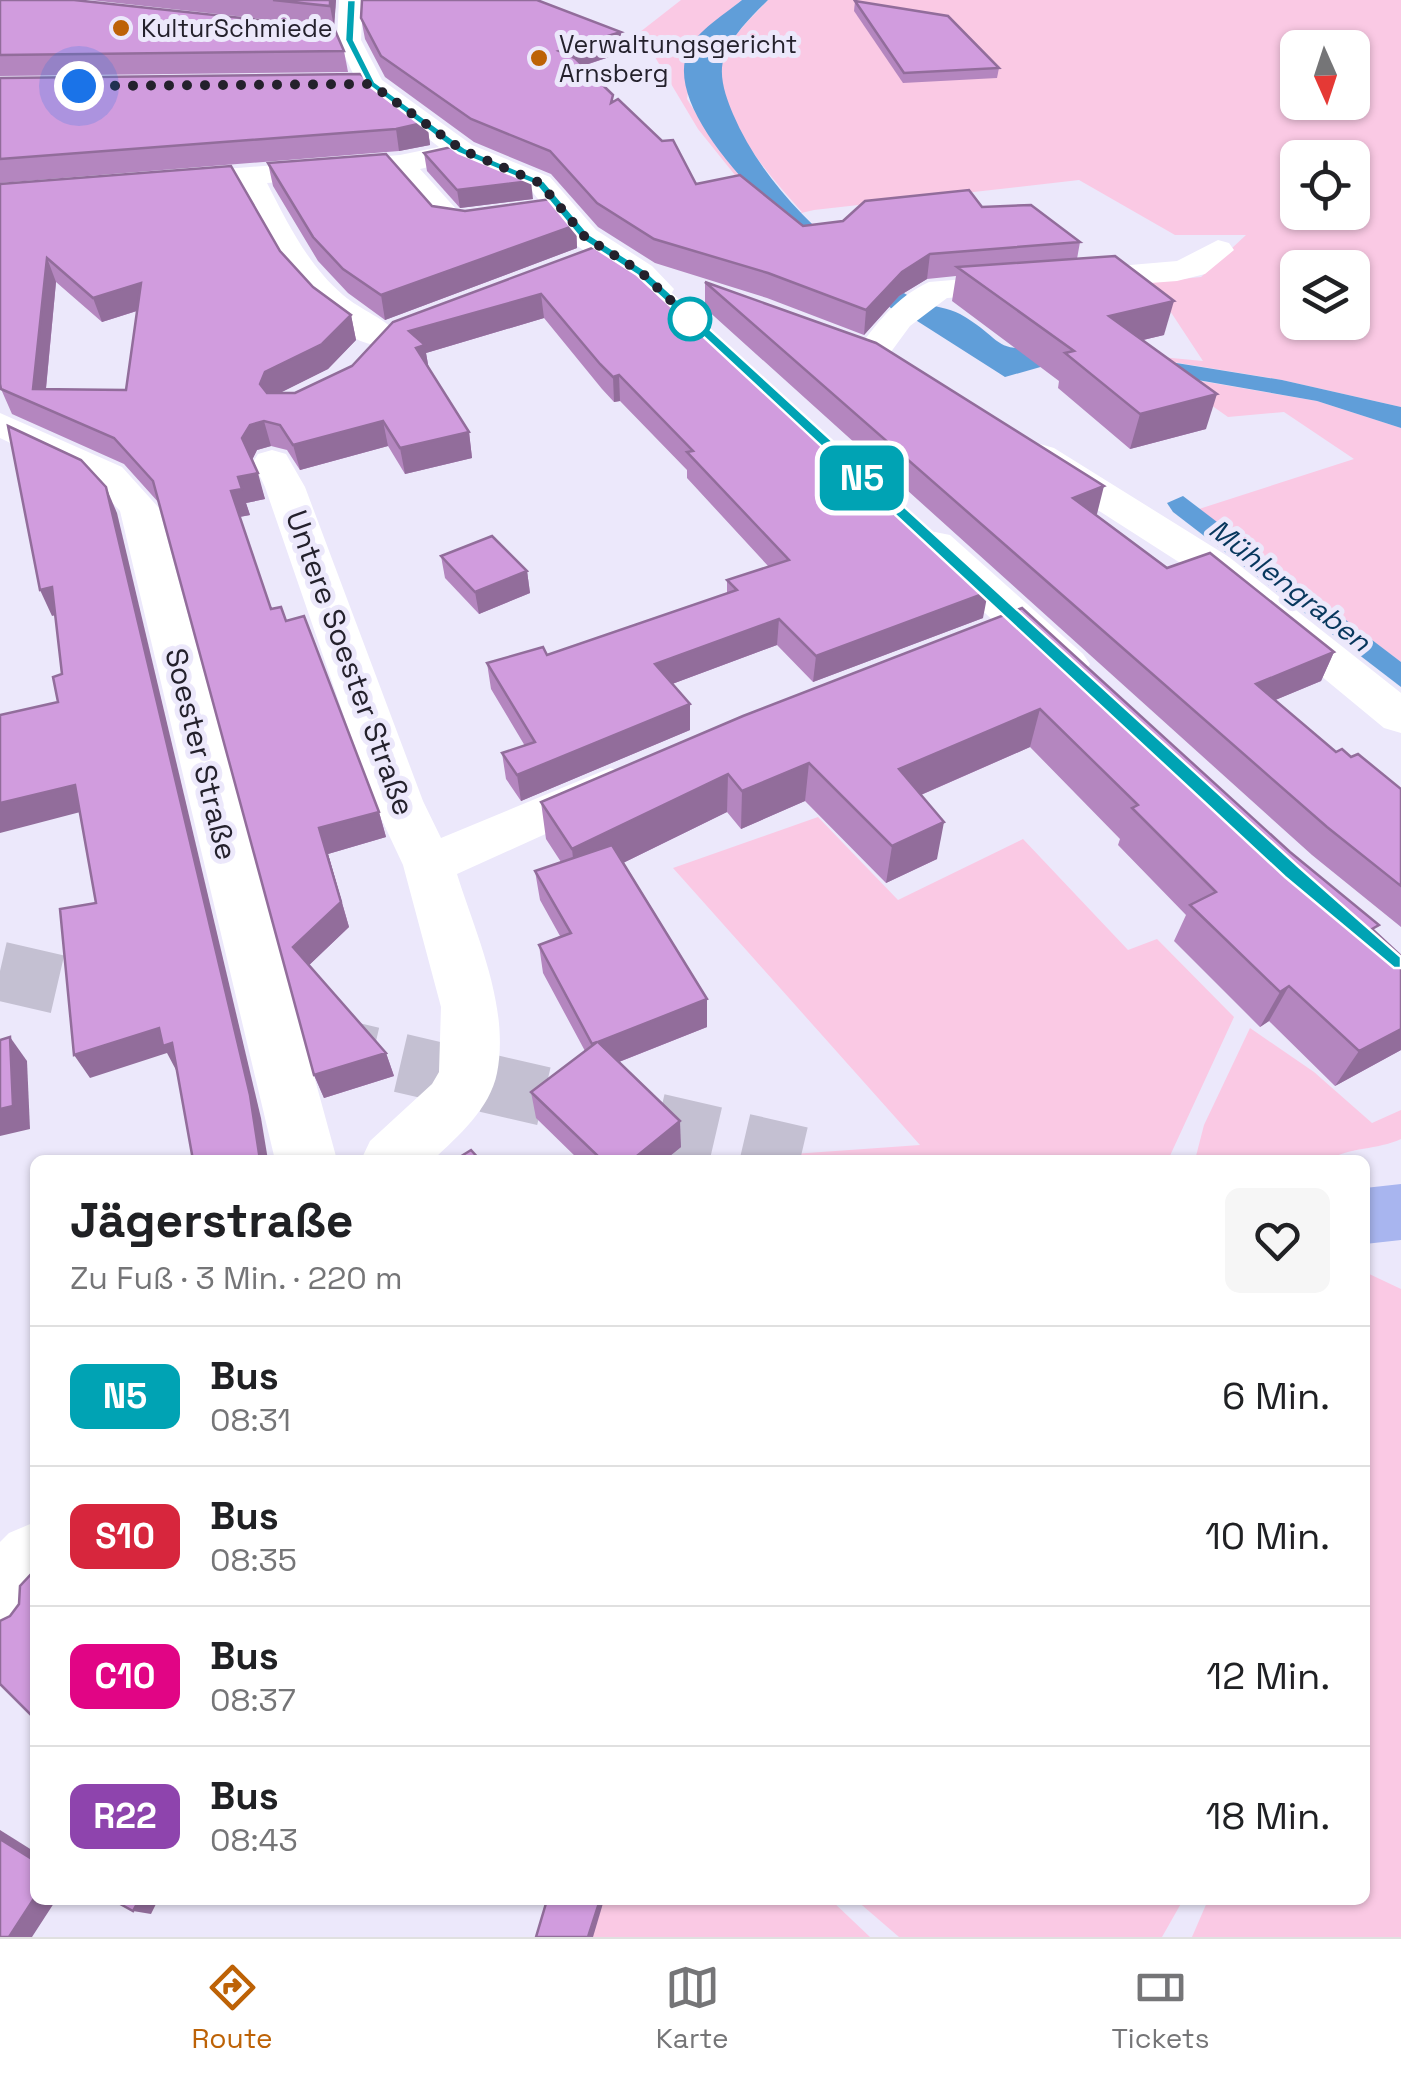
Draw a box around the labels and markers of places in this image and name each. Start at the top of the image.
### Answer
place label: KulturSchmiede [141,12,333,44]
marker: KulturSchmiede [110,17,132,39]
place label: Verwaltungsgericht Arnsberg [559,28,797,89]
marker: Verwaltungsgericht Arnsberg [528,47,550,69]
unlabelled marker [669,298,711,340]

